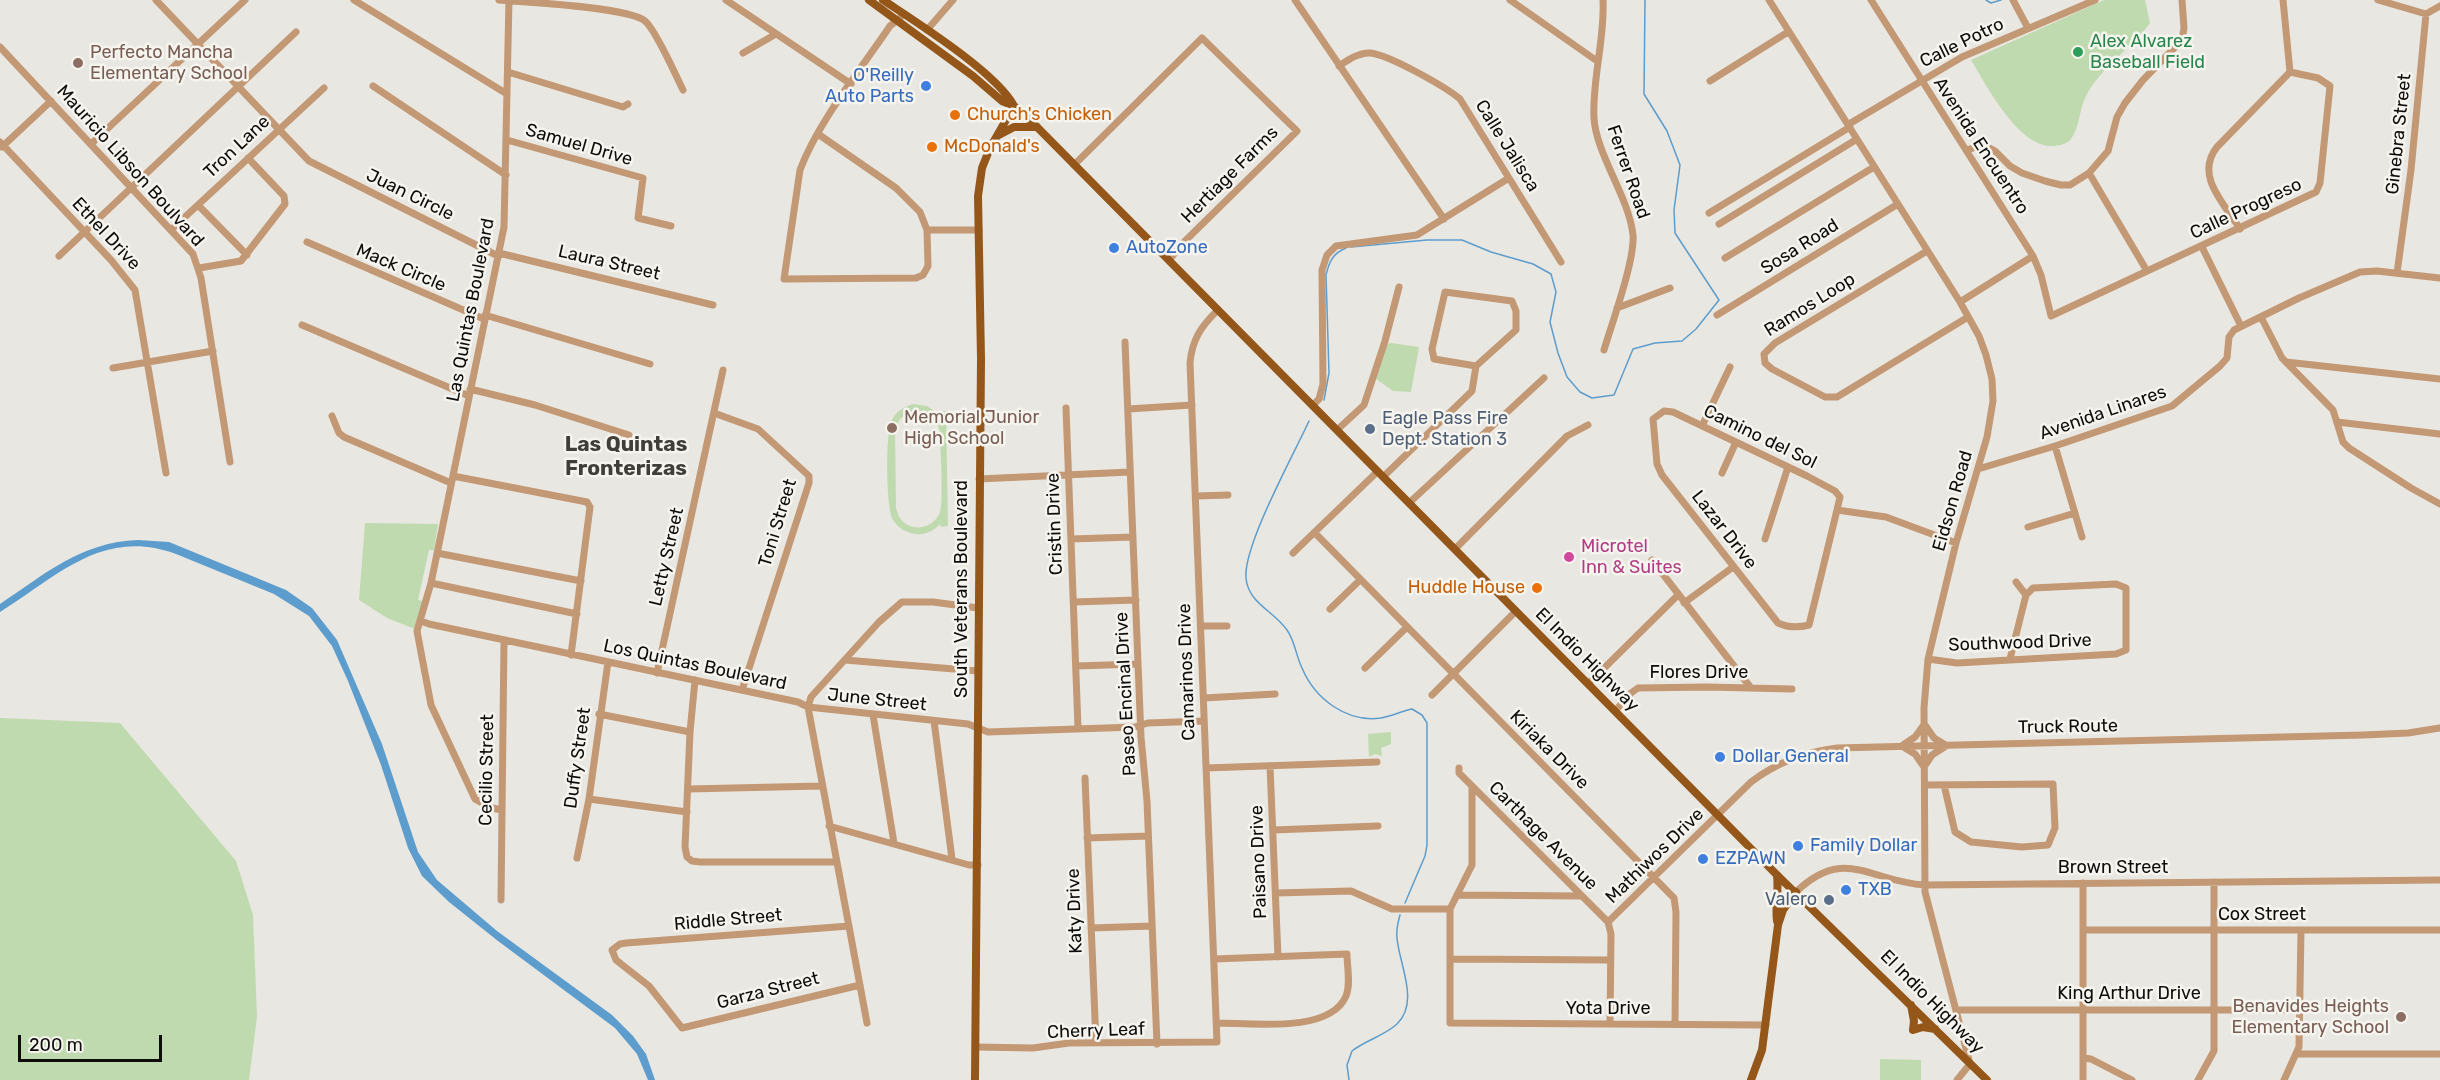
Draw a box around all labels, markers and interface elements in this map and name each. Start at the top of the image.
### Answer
street label: Calle Potro [1916,13,2008,73]
place label: Alex Alvarez Baseball Field [2090,31,2205,74]
place label: Perfecto Mancha Elementary School [90,42,248,84]
marker: Alex Alvarez Baseball Field [2071,45,2085,59]
marker: Perfecto Mancha Elementary School [71,56,85,70]
place label: O'Reilly Auto Parts [825,65,914,107]
street label: Avenida Encuentro [1929,73,2033,219]
street label: Ginebra Street [2382,73,2416,195]
marker: O'Reilly Auto Parts [919,79,933,93]
street label: Mauricio Libson Boulvard [52,81,208,251]
street label: Calle Jalisca [1470,96,1544,196]
place label: Church's Chicken [967,104,1112,126]
marker: Church's Chicken [948,108,962,122]
street label: Tron Lane [200,111,274,183]
street label: Samuel Drive [523,119,635,171]
street label: Hertiage Farms [1177,122,1283,228]
street label: Ferrer Road [1602,122,1654,222]
place label: McDonald's [944,136,1040,158]
marker: McDonald's [925,140,939,154]
street label: Juan Circle [363,165,457,225]
street label: Calle Progreso [2187,174,2305,244]
street label: Ethel Drive [67,193,145,275]
street label: Sosa Road [1757,215,1843,279]
street label: Las Quintas Boulevard [443,216,499,404]
place label: AutoZone [1126,237,1208,259]
street label: Mack Circle [353,239,449,297]
street label: Laura Street [556,241,662,285]
marker: AutoZone [1107,241,1121,255]
street label: Ramos Loop [1761,269,1859,341]
street label: Avenida Linares [2037,381,2169,445]
street label: Camino del Sol [1700,400,1820,474]
place label: Memorial Junior High School [904,407,1039,450]
place label: Eagle Pass Fire Dept. Station 3 [1382,408,1508,450]
marker: Memorial Junior High School [885,421,899,435]
marker: Eagle Pass Fire Dept. Station 3 [1363,422,1377,436]
district label: Las Quintas Fronterizas [565,432,687,482]
street label: Eidson Road [1928,448,1978,554]
street label: Cristin Drive [1042,472,1068,576]
street label: Toni Street [754,476,802,570]
street label: South Veterans Boulevard [951,480,973,698]
street label: Lazar Drive [1687,486,1761,574]
street label: Letty Street [645,506,689,608]
place label: Microtel Inn & Suites [1581,536,1682,578]
marker: Microtel Inn & Suites [1562,550,1576,564]
place label: Huddle House [1408,577,1525,599]
marker: Huddle House [1530,581,1544,595]
street label: Camarinos Drive [1174,603,1200,741]
street label: El Indio Highway [1531,604,1643,716]
street label: Paseo Encinal Drive [1111,611,1141,777]
street label: Southwood Drive [1948,630,2092,656]
street label: Los Quintas Boulevard [601,635,789,695]
street label: Flores Drive [1650,662,1748,684]
street label: June Street [826,684,928,716]
street label: Duffy Street [560,706,596,810]
street label: Kiriaka Drive [1505,706,1593,794]
street label: Cecilio Street [475,714,499,826]
street label: Truck Route [2018,715,2118,739]
place label: Dollar General [1732,746,1849,768]
marker: Dollar General [1713,750,1727,764]
street label: Carthage Avenue [1484,777,1602,895]
street label: Mathiwos Drive [1601,804,1709,908]
street label: Paisano Drive [1246,805,1272,919]
place label: Family Dollar [1810,835,1917,857]
marker: Family Dollar [1791,839,1805,853]
place label: EZPAWN [1715,848,1786,870]
marker: EZPAWN [1696,852,1710,866]
street label: Brown Street [2058,857,2168,879]
street label: Katy Drive [1063,868,1087,954]
place label: TXB [1858,879,1892,901]
marker: TXB [1839,883,1853,897]
place label: Valero [1765,889,1817,911]
marker: Valero [1822,893,1836,907]
street label: Cox Street [2218,904,2306,926]
street label: Riddle Street [673,905,783,935]
street label: El Indio Highway [1876,946,1988,1058]
street label: Garza Street [715,968,821,1014]
street label: King Arthur Drive [2057,983,2201,1005]
place label: Benavides Heights Elementary School [2231,996,2389,1038]
street label: Yota Drive [1565,998,1651,1020]
marker: Benavides Heights Elementary School [2394,1010,2408,1024]
street label: Cherry Leaf [1047,1018,1145,1044]
scale bar [21,1023,165,1061]
text: 200 m [29,1034,83,1056]

